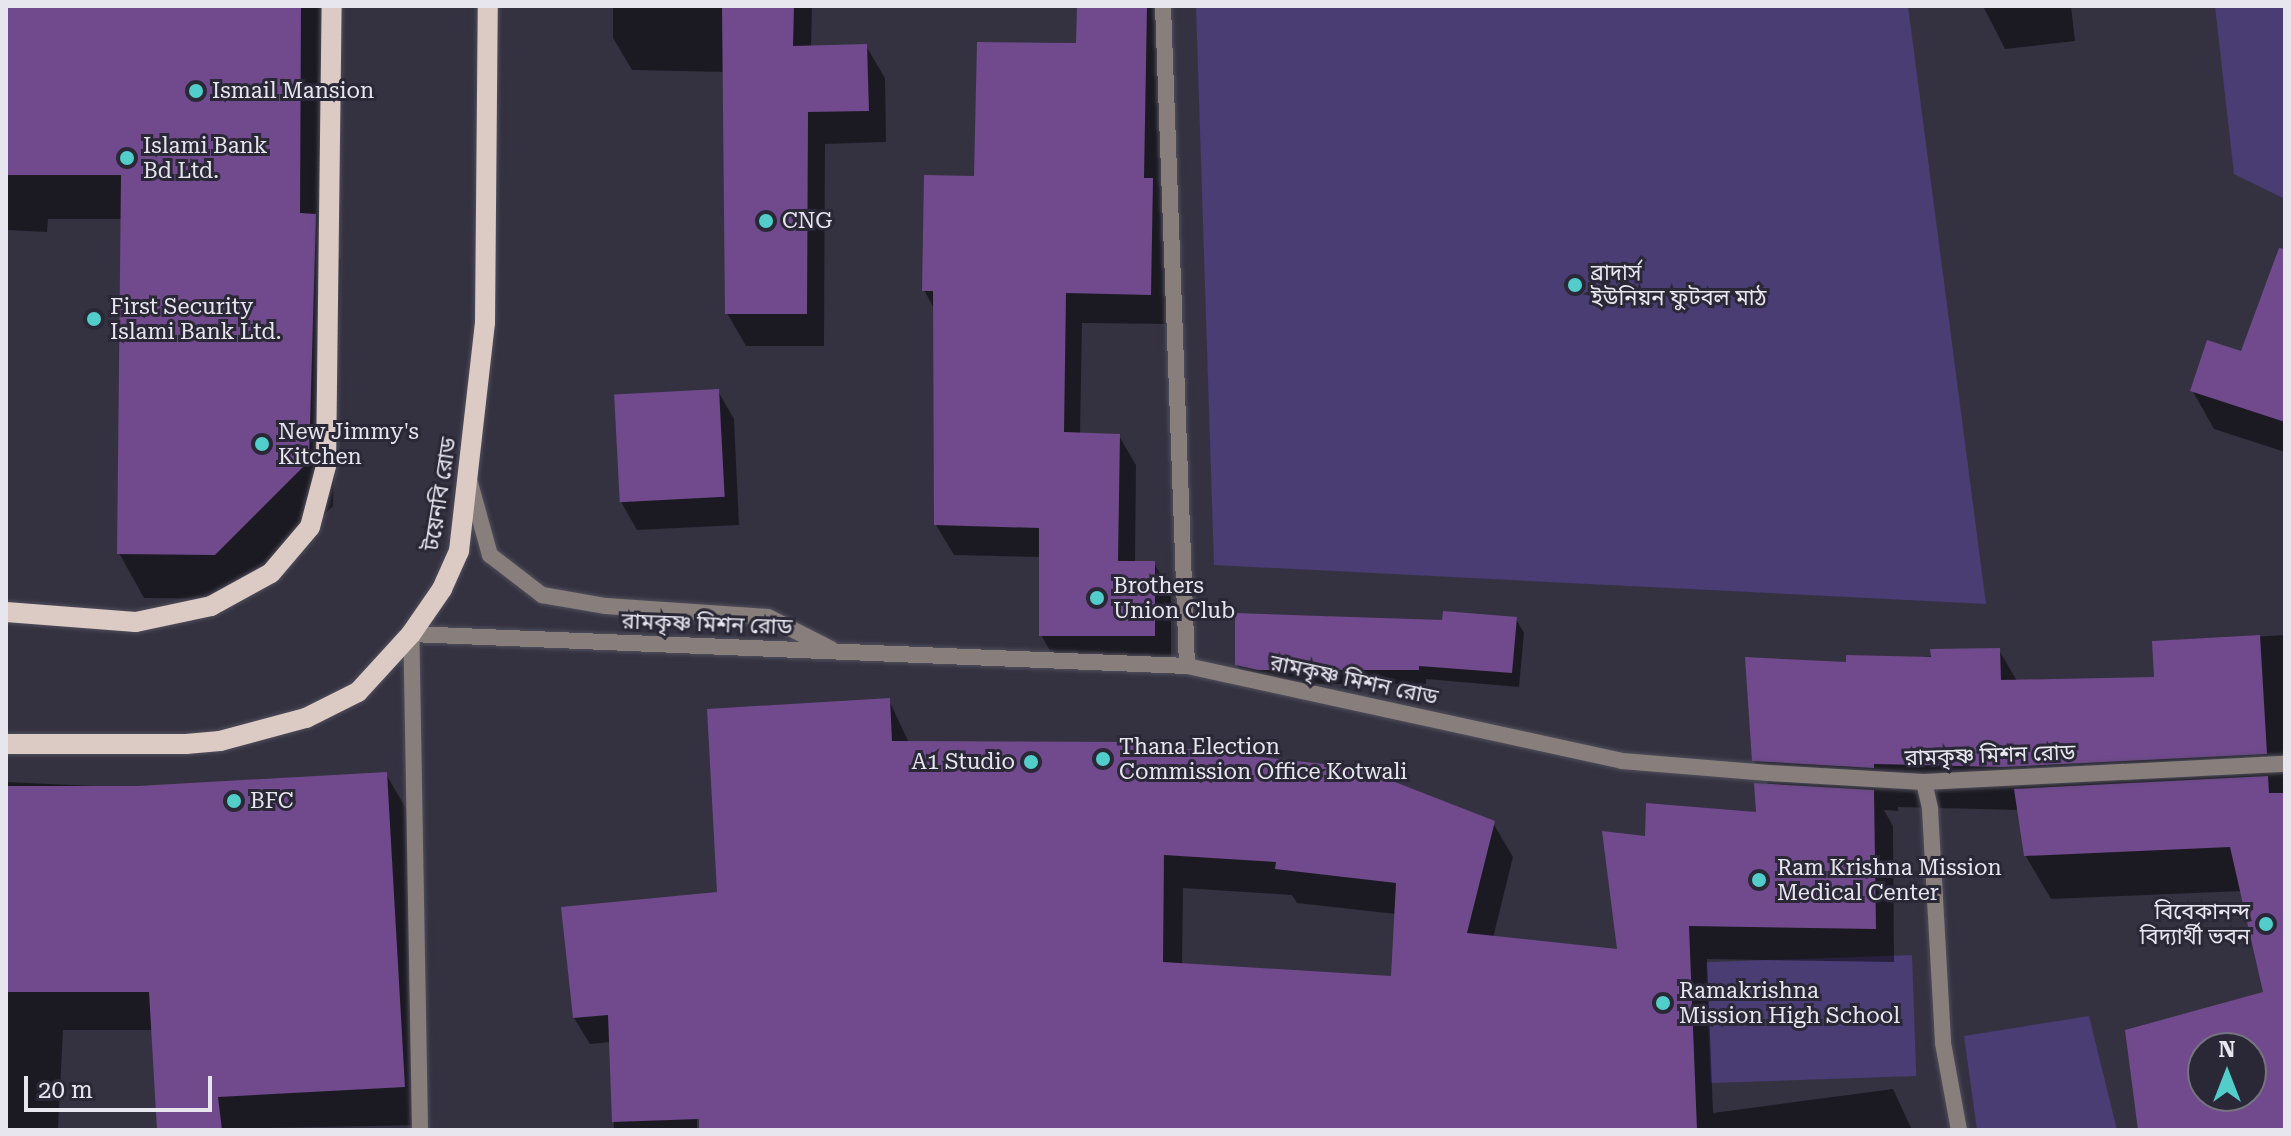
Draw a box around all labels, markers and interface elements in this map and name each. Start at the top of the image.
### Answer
place label: Ismail Mansion [212,78,374,104]
marker: Ismail Mansion [187,82,205,100]
place label: Islami Bank Bd Ltd. [143,132,267,184]
marker: Islami Bank Bd Ltd. [118,149,136,167]
place label: CNG [782,208,832,234]
marker: CNG [757,212,775,230]
place label: ব্রাদার্স ইউনিয়ন ফুটবল মাঠ [1591,259,1766,310]
marker: ব্রাদার্স ইউনিয়ন ফুটবল মাঠ [1566,276,1584,294]
place label: First Security Islami Bank Ltd. [110,293,281,344]
marker: First Security Islami Bank Ltd. [85,310,103,328]
place label: New Jimmy's Kitchen [278,418,419,470]
marker: New Jimmy's Kitchen [253,435,271,453]
street label: টয়েনবি রোড [418,436,462,552]
place label: Brothers Union Club [1113,572,1235,624]
marker: Brothers Union Club [1088,589,1106,607]
street label: রামকৃষ্ণ মিশন রোড [621,608,793,640]
street label: রামকৃষ্ণ মিশন রোড [1268,649,1440,711]
place label: Thana Election Commission Office Kotwali [1119,733,1407,784]
street label: রামকৃষ্ণ মিশন রোড [1904,739,2076,771]
place label: A1 Studio [912,749,1015,775]
marker: Thana Election Commission Office Kotwali [1094,750,1112,768]
marker: A1 Studio [1022,753,1040,771]
place label: BFC [250,788,294,814]
marker: BFC [225,792,243,810]
place label: Ram Krishna Mission Medical Center [1777,854,2002,906]
marker: Ram Krishna Mission Medical Center [1748,869,1770,891]
place label: বিবেকানন্দ বিদ্যার্থী ভবন [2140,898,2250,950]
marker: বিবেকানন্দ বিদ্যার্থী ভবন [2257,915,2275,933]
place label: Ramakrishna Mission High School [1679,977,1900,1028]
marker: Ramakrishna Mission High School [1654,994,1672,1012]
north arrow [2187,1032,2267,1112]
text: N [2219,1037,2235,1062]
scale bar [28,1060,216,1110]
text: 20 m [38,1076,93,1104]

